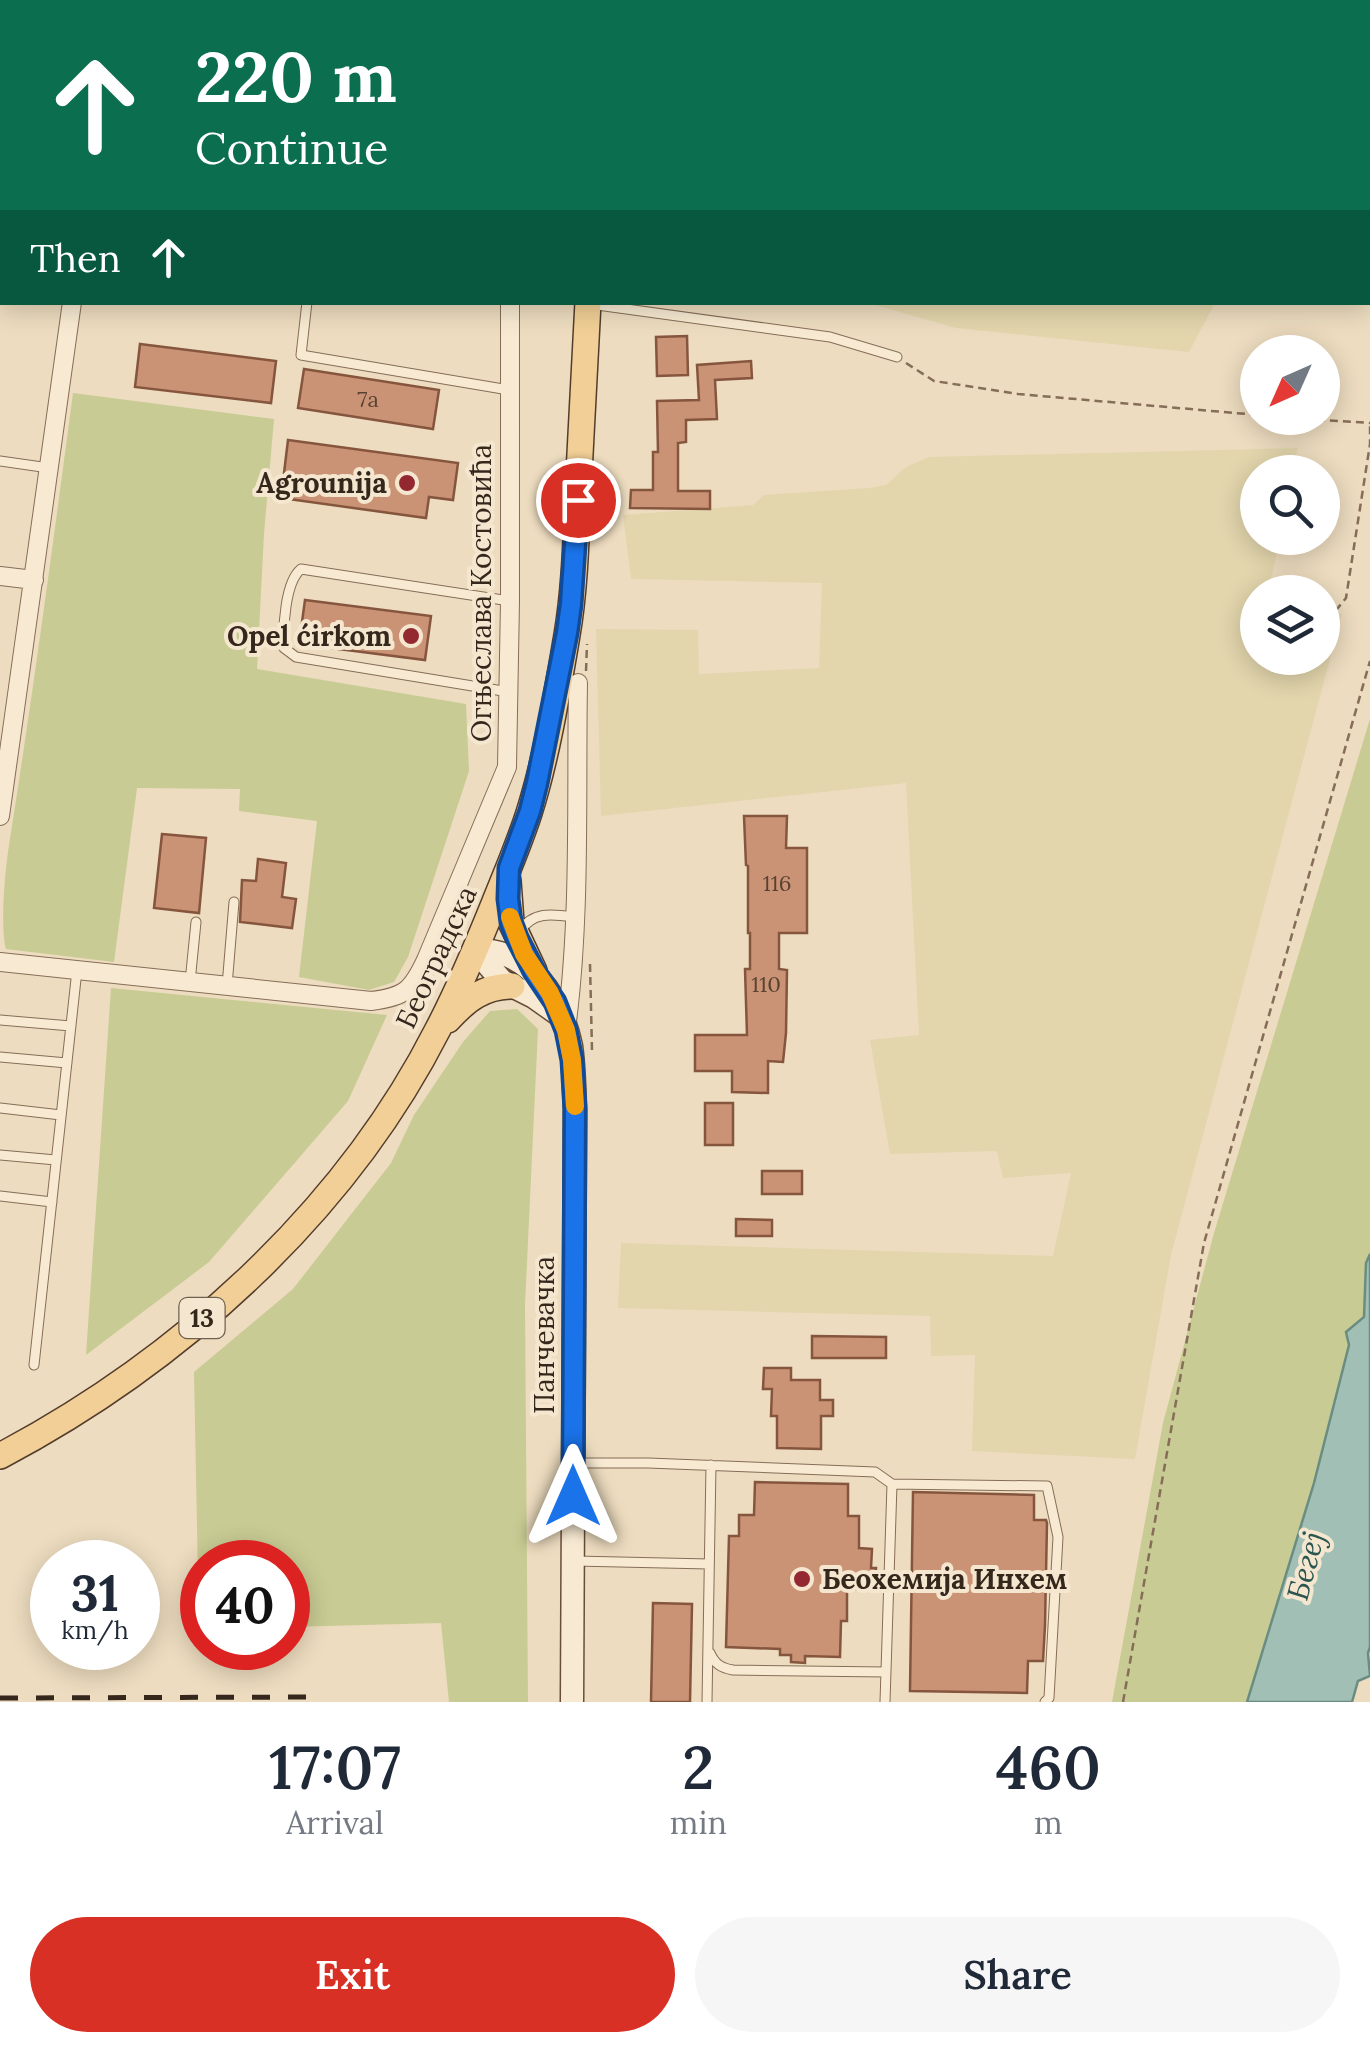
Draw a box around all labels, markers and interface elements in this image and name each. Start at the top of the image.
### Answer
text: 220 m [195,32,397,121]
icon: ahead [30,40,160,170]
text: Continue [195,119,388,176]
icon: ahead [141,230,196,285]
text: Then [30,234,121,282]
north arrow [1240,335,1340,435]
map controls [1240,335,1340,675]
house number: 7a [357,385,379,413]
street label: Огњеслава Костовића [463,444,499,742]
button: search [1240,455,1340,555]
pin [536,458,621,543]
place label: Agrounija [256,465,387,501]
marker: Agrounija [396,472,418,494]
icon: arrive [551,473,606,528]
button: layers [1240,575,1340,675]
place label: Opel ćirkom [227,618,391,654]
marker: Opel ćirkom [400,625,422,647]
house number: 116 [763,869,791,897]
street label: Београдска [387,880,485,1034]
house number: 110 [751,970,781,998]
street label: Панчевачка [526,1256,562,1414]
road number: 13 [180,1298,224,1338]
position arrow [521,1444,625,1548]
water label: Бегеј [1278,1528,1332,1604]
speed limit sign: 40 [180,1540,310,1670]
text: 31 [71,1561,119,1625]
place label: Беохемија Инхем [822,1561,1067,1597]
marker: Беохемија Инхем [791,1568,813,1590]
text: km/h [61,1614,129,1646]
text: 17:07 [269,1729,401,1805]
text: 2 [682,1729,714,1805]
text: 460 [996,1729,1101,1805]
text: Arrival [286,1802,384,1843]
text: min [670,1802,727,1843]
text: m [1034,1802,1063,1843]
button: Exit [30,1917,675,2032]
button: Share [695,1917,1340,2032]

